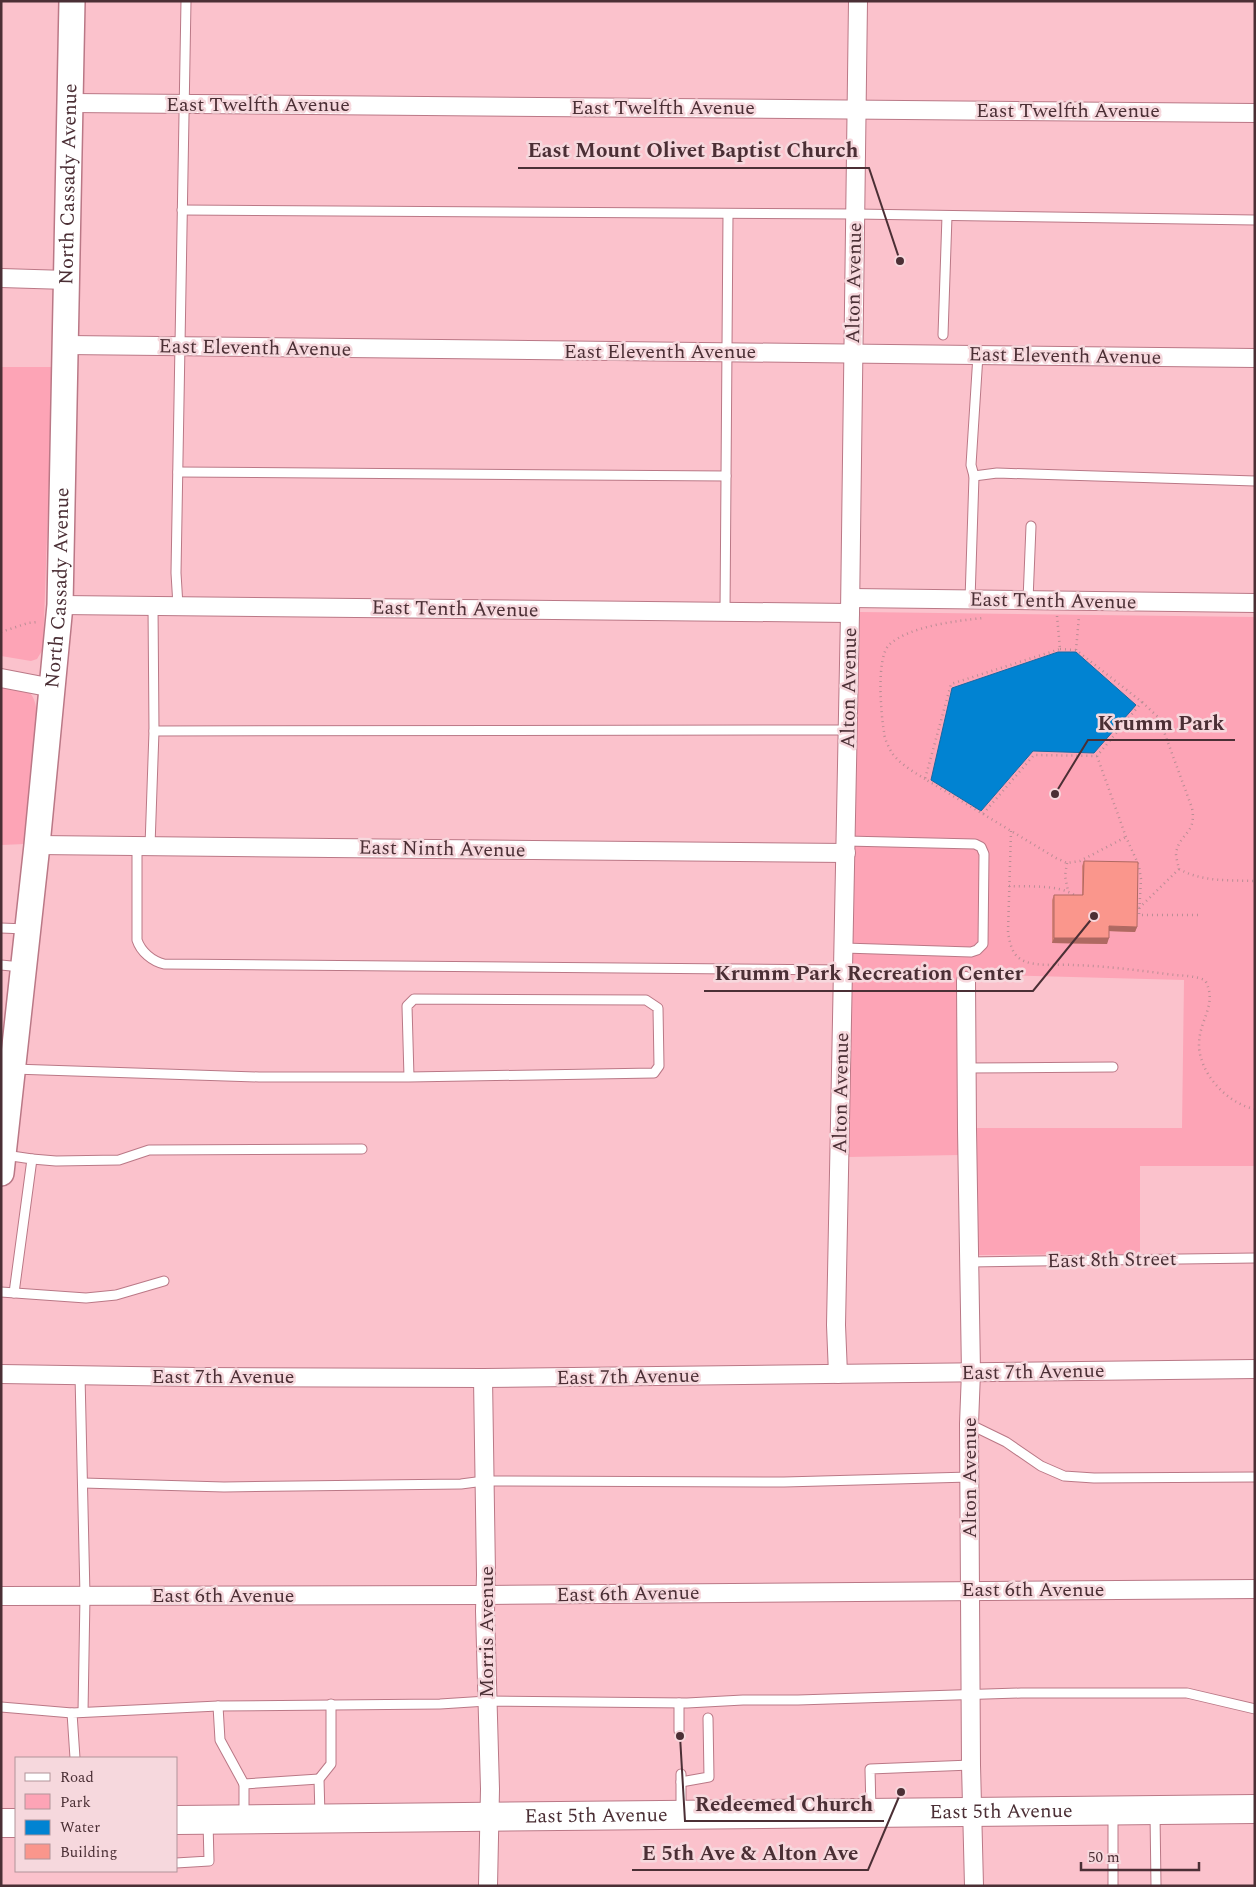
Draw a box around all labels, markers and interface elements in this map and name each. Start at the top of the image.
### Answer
street label: North Cassady Avenue [51,83,85,285]
street label: East Twelfth Avenue [166,90,350,120]
street label: East Twelfth Avenue [571,93,755,123]
street label: East Twelfth Avenue [976,96,1160,126]
callout: East Mount Olivet Baptist Church [518,132,869,168]
text: East Mount Olivet Baptist Church [527,135,859,167]
street label: Alton Avenue [838,222,870,344]
street label: East Eleventh Avenue [158,331,352,365]
street label: East Eleventh Avenue [564,337,756,367]
street label: East Eleventh Avenue [968,339,1162,373]
street label: North Cassady Avenue [37,487,77,690]
street label: East Tenth Avenue [969,585,1137,617]
street label: East Tenth Avenue [371,593,539,625]
street label: Alton Avenue [833,627,865,749]
callout: Krumm Park [1088,704,1235,740]
text: Krumm Park [1097,708,1225,740]
street label: East Ninth Avenue [358,833,526,865]
callout: Krumm Park Recreation Center [704,955,1033,991]
text: Krumm Park Recreation Center [714,958,1024,990]
street label: Alton Avenue [825,1032,857,1154]
street label: East 8th Street [1047,1244,1177,1276]
street label: East 7th Avenue [961,1356,1105,1388]
street label: East 7th Avenue [556,1361,700,1393]
street label: East 7th Avenue [151,1362,295,1392]
street label: Alton Avenue [955,1417,985,1539]
street label: Morris Avenue [472,1566,502,1698]
street label: East 6th Avenue [961,1575,1105,1605]
street label: East 6th Avenue [556,1578,700,1610]
street label: East 6th Avenue [151,1581,295,1611]
legend [15,1757,178,1872]
text: Road [60,1766,94,1789]
callout: Redeemed Church [685,1785,884,1821]
text: Redeemed Church [695,1789,873,1821]
text: Park [60,1791,91,1814]
street label: East 5th Avenue [929,1796,1073,1827]
street label: East 5th Avenue [524,1800,668,1831]
text: Water [60,1816,100,1839]
callout: E 5th Ave & Alton Ave [632,1834,868,1870]
text: E 5th Ave & Alton Ave [642,1838,858,1870]
scale bar [1081,1840,1198,1872]
text: Building [60,1841,117,1864]
text: 50 m [1088,1846,1120,1869]

